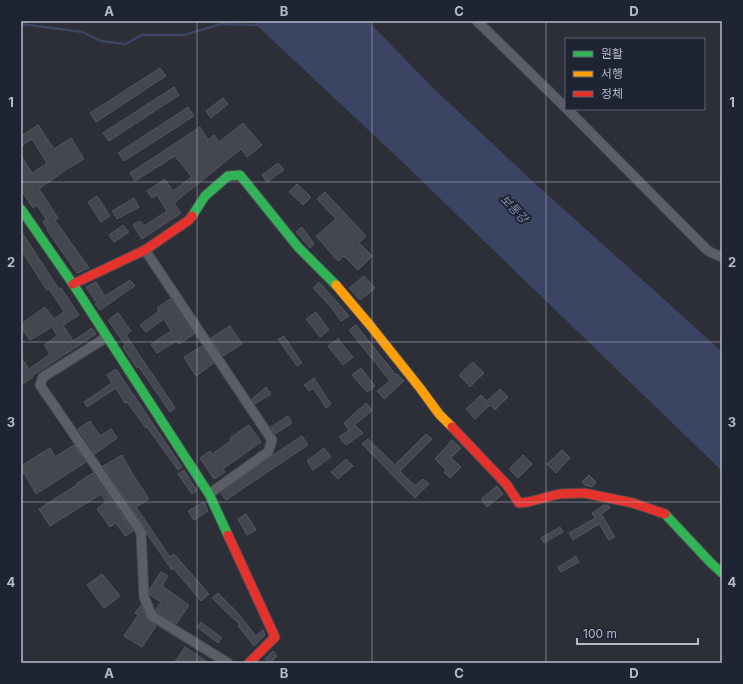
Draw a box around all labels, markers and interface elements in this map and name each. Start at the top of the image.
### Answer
text: A [104,3,114,19]
text: B [280,3,289,19]
text: C [454,3,464,19]
text: D [629,3,639,19]
legend [565,38,705,110]
text: 원활 [601,46,623,61]
text: 서행 [601,66,623,81]
text: 정체 [601,86,623,101]
text: 1 [8,94,14,110]
text: 1 [729,94,735,110]
water label: 보통강 [497,192,533,227]
text: 2 [7,254,15,270]
text: 2 [728,254,736,270]
text: 3 [7,414,15,430]
text: 3 [728,414,736,430]
text: 4 [7,574,16,590]
text: 4 [728,574,737,590]
scale bar [577,620,698,646]
text: 100 m [583,626,617,641]
text: A [104,665,114,681]
text: B [280,665,289,681]
text: C [454,665,464,681]
text: D [629,665,639,681]

